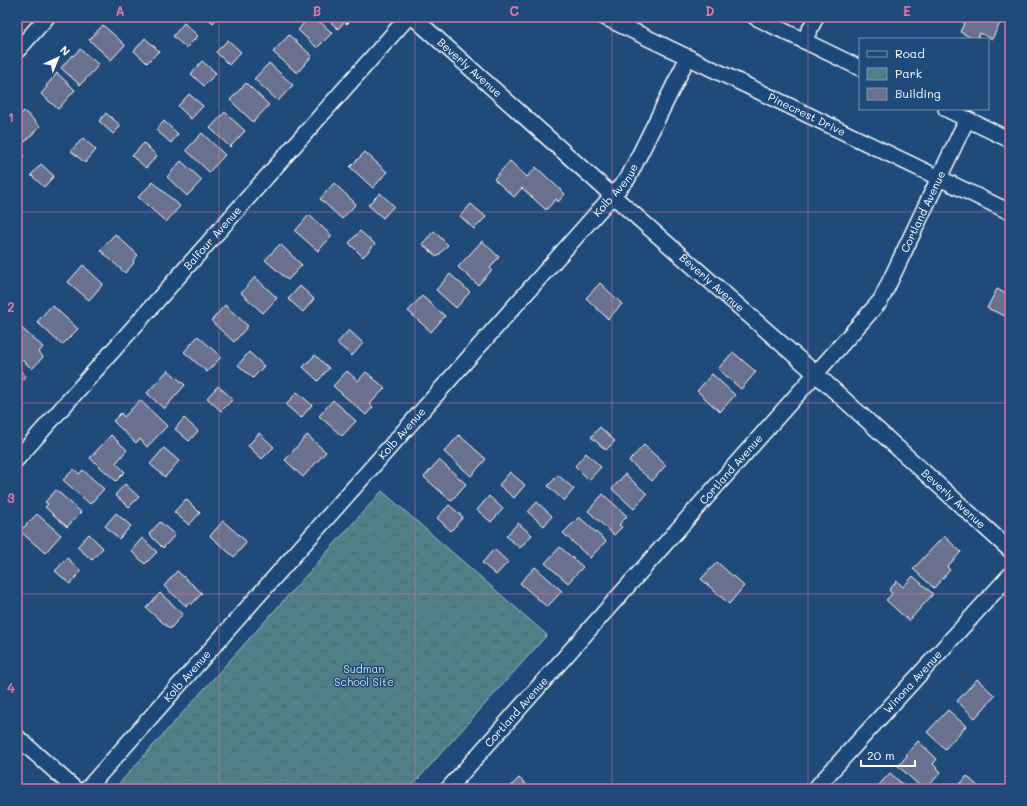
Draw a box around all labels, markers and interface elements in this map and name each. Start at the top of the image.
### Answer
text: A [115,2,125,19]
text: B [313,2,322,19]
text: C [509,2,519,19]
text: D [705,2,715,19]
text: E [903,2,911,19]
street label: Beverly Avenue [434,34,506,100]
north arrow [38,38,78,78]
legend [859,38,989,110]
text: N [57,42,74,59]
text: Road [895,45,925,61]
text: Park [895,65,922,81]
text: Building [895,85,941,101]
street label: Pinecrest Drive [766,89,849,139]
text: 1 [8,108,14,125]
street label: Kolb Avenue [589,161,641,220]
street label: Cortland Avenue [897,168,949,255]
street label: Balfour Avenue [180,202,244,273]
street label: Beverly Avenue [677,250,748,315]
text: 2 [7,298,15,315]
street label: Kolb Avenue [374,404,429,462]
street label: Cortland Avenue [696,431,766,507]
street label: Beverly Avenue [918,465,989,532]
text: 3 [7,489,15,506]
street label: Kolb Avenue [160,646,214,705]
street label: Winona Avenue [880,647,945,716]
park label: Sudman School Site [334,661,394,689]
street label: Cortland Avenue [481,673,551,750]
text: 4 [7,679,15,696]
scale bar [861,742,915,768]
text: 20 m [867,747,895,763]

